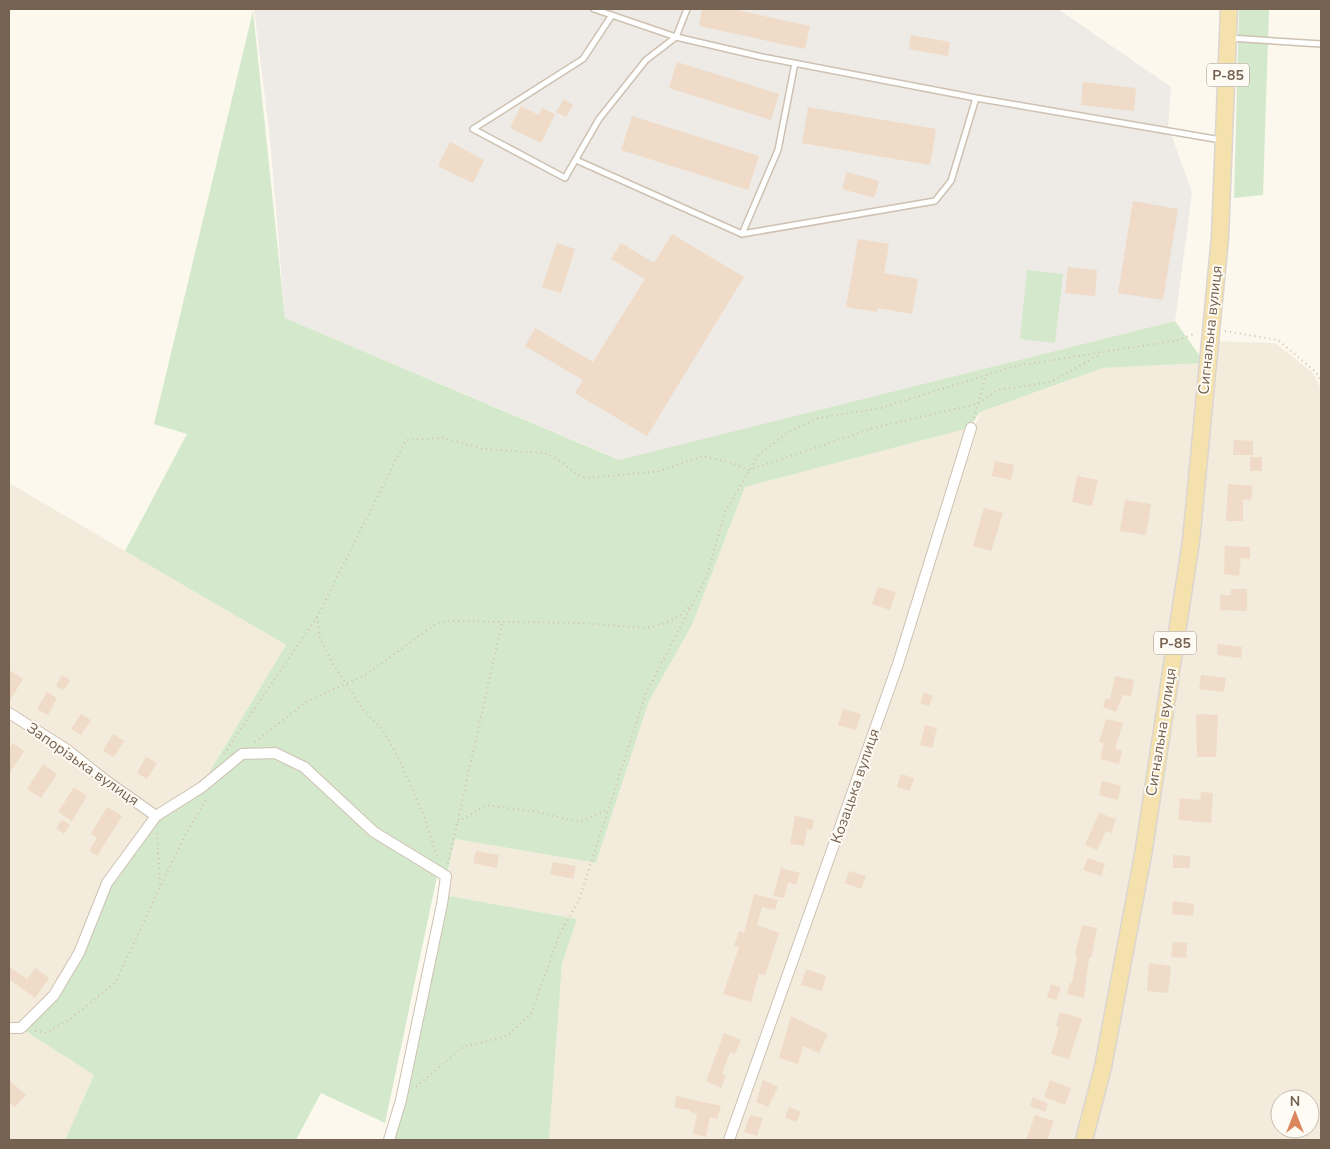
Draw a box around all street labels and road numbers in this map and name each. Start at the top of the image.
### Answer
road number: Р-85 [1207,64,1249,86]
street label: Сигнальна вулиця [1193,264,1227,396]
road number: Р-85 [1154,632,1196,654]
street label: Сигнальна вулиця [1141,666,1181,798]
street label: Запорізька вулиця [23,718,143,810]
street label: Козацька вулиця [826,726,884,846]

